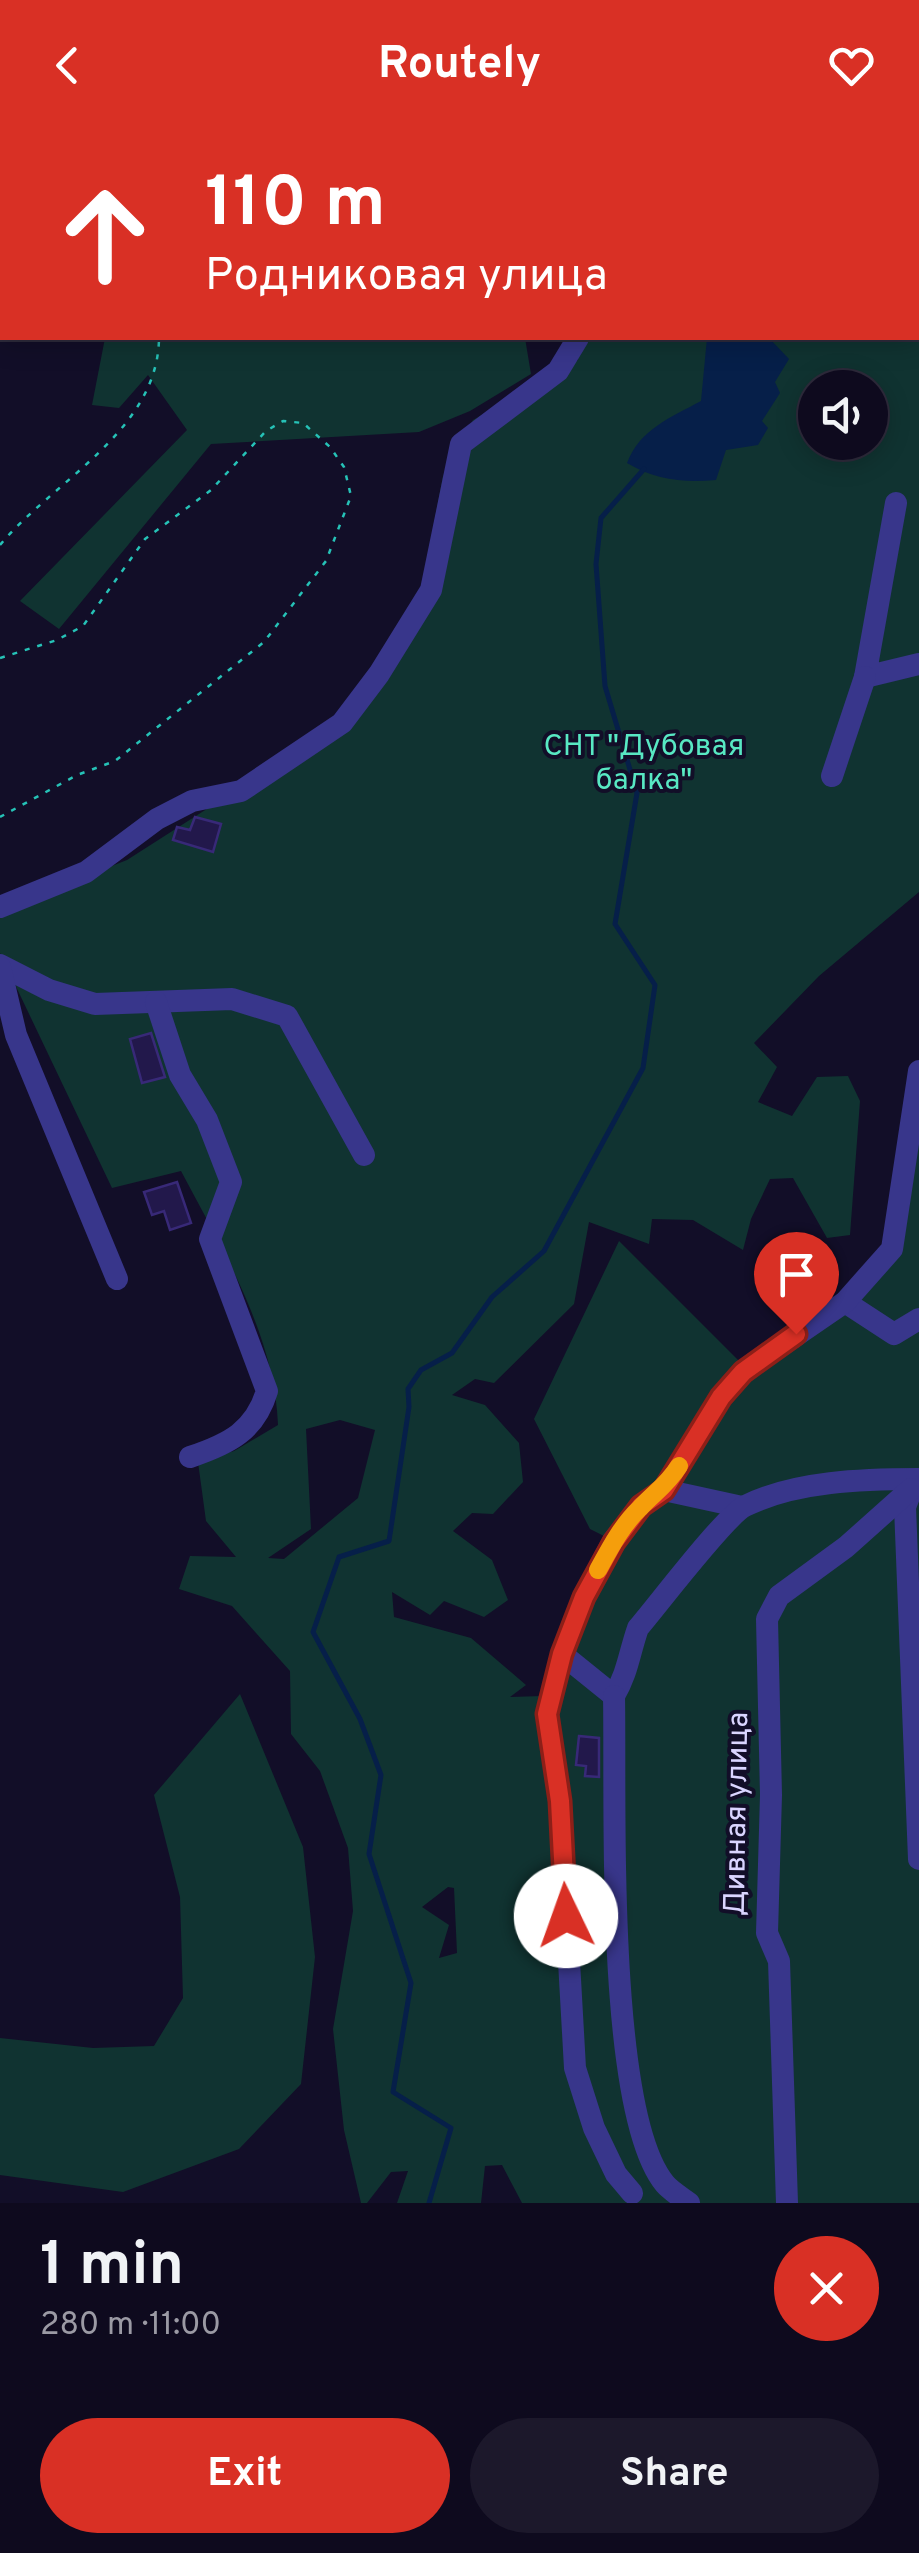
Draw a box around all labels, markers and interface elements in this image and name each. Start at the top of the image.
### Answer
text: Routely [378,37,541,94]
icon: back [40,38,95,93]
icon: heart [824,38,879,93]
text: 110 m [205,162,386,251]
icon: ahead [40,170,170,300]
text: Родниковая улица [205,249,608,306]
map controls [798,370,888,460]
button: sound [798,370,888,460]
park label: СНТ "Дубовая балка" [544,729,744,800]
pin [754,1232,839,1335]
icon: arrive [769,1247,824,1302]
street label: Дивная улица [718,1711,758,1917]
position arrow [514,1864,618,1968]
text: 1 min [40,2230,184,2306]
button: close [774,2236,879,2341]
text: 280 m · 11:00 [40,2306,221,2346]
button: Exit [40,2418,450,2533]
button: Share [470,2418,879,2533]

